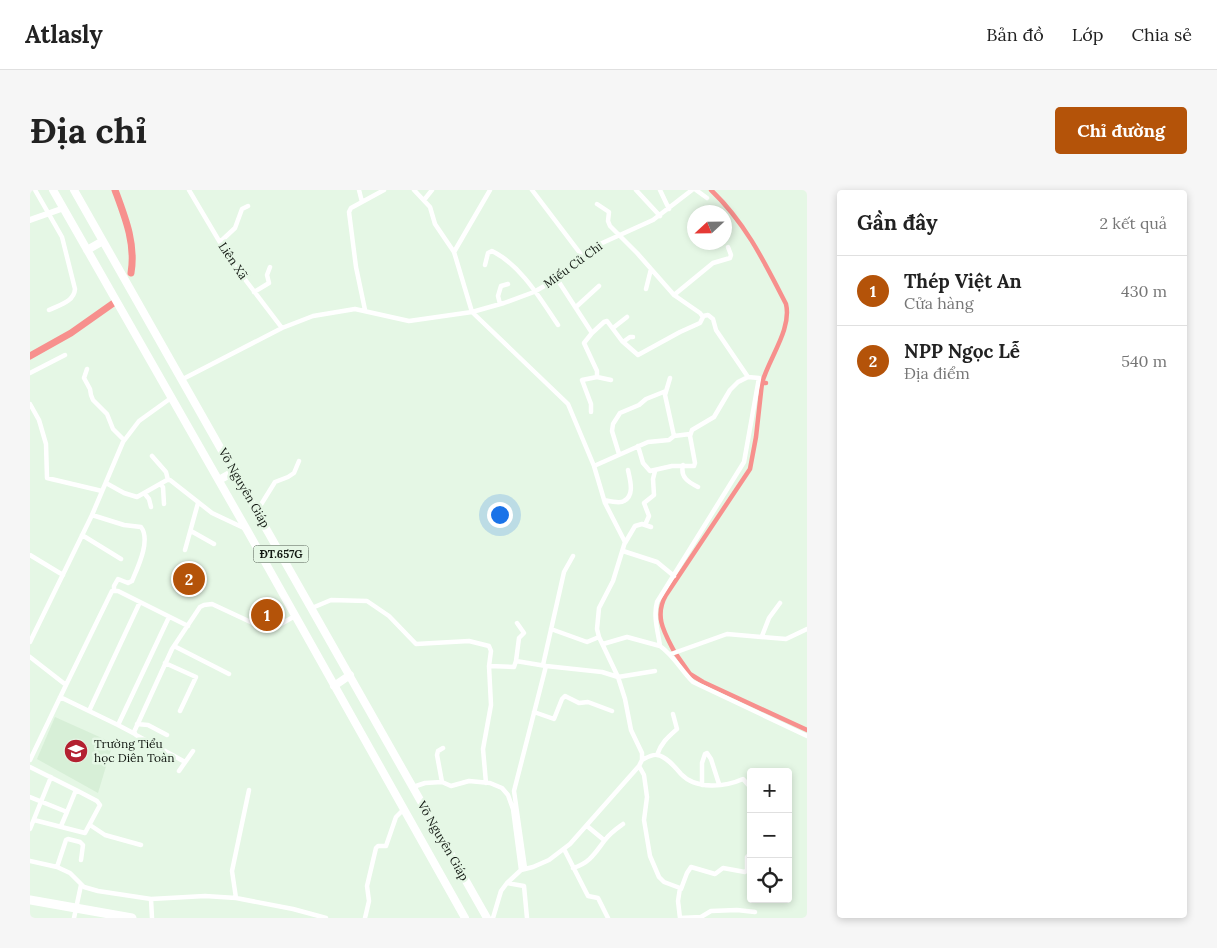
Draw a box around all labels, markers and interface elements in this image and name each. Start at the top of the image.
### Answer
text: Atlasly [25,19,103,50]
text: Bản đồ [986,23,1044,46]
text: Lớp [1072,23,1103,46]
text: Chia sẻ [1131,23,1192,46]
button: Chỉ đường [1055,107,1187,154]
text: Địa chỉ [30,108,147,153]
north arrow [687,205,732,250]
text: Gần đây [857,209,938,236]
text: 2 kết quả [1100,213,1167,233]
street label: Miếu Củ Chi [540,238,605,291]
street label: Liên Xã [216,239,251,282]
text: Thép Việt An [904,269,1022,293]
text: 1 [870,281,876,301]
text: 430 m [1121,281,1167,301]
text: Cửa hàng [904,293,974,313]
text: NPP Ngọc Lễ [904,339,1020,363]
text: 2 [869,351,877,371]
text: 540 m [1121,351,1167,371]
text: Địa điểm [904,363,970,383]
street label: Võ Nguyên Giáp [215,444,273,530]
your location [487,502,513,528]
road number: ĐT.657G [254,546,308,562]
pin: 2 [173,560,205,598]
pin: 1 [251,596,283,634]
place label: Trường Tiểu học Diên Toàn [94,736,175,765]
school or university icon: Trường Tiểu học Diên Toàn [63,738,89,764]
map controls [747,768,792,903]
button: + [747,768,792,813]
street label: Võ Nguyên Giáp [414,797,472,883]
button: − [747,813,792,858]
button: locate [747,858,792,903]

